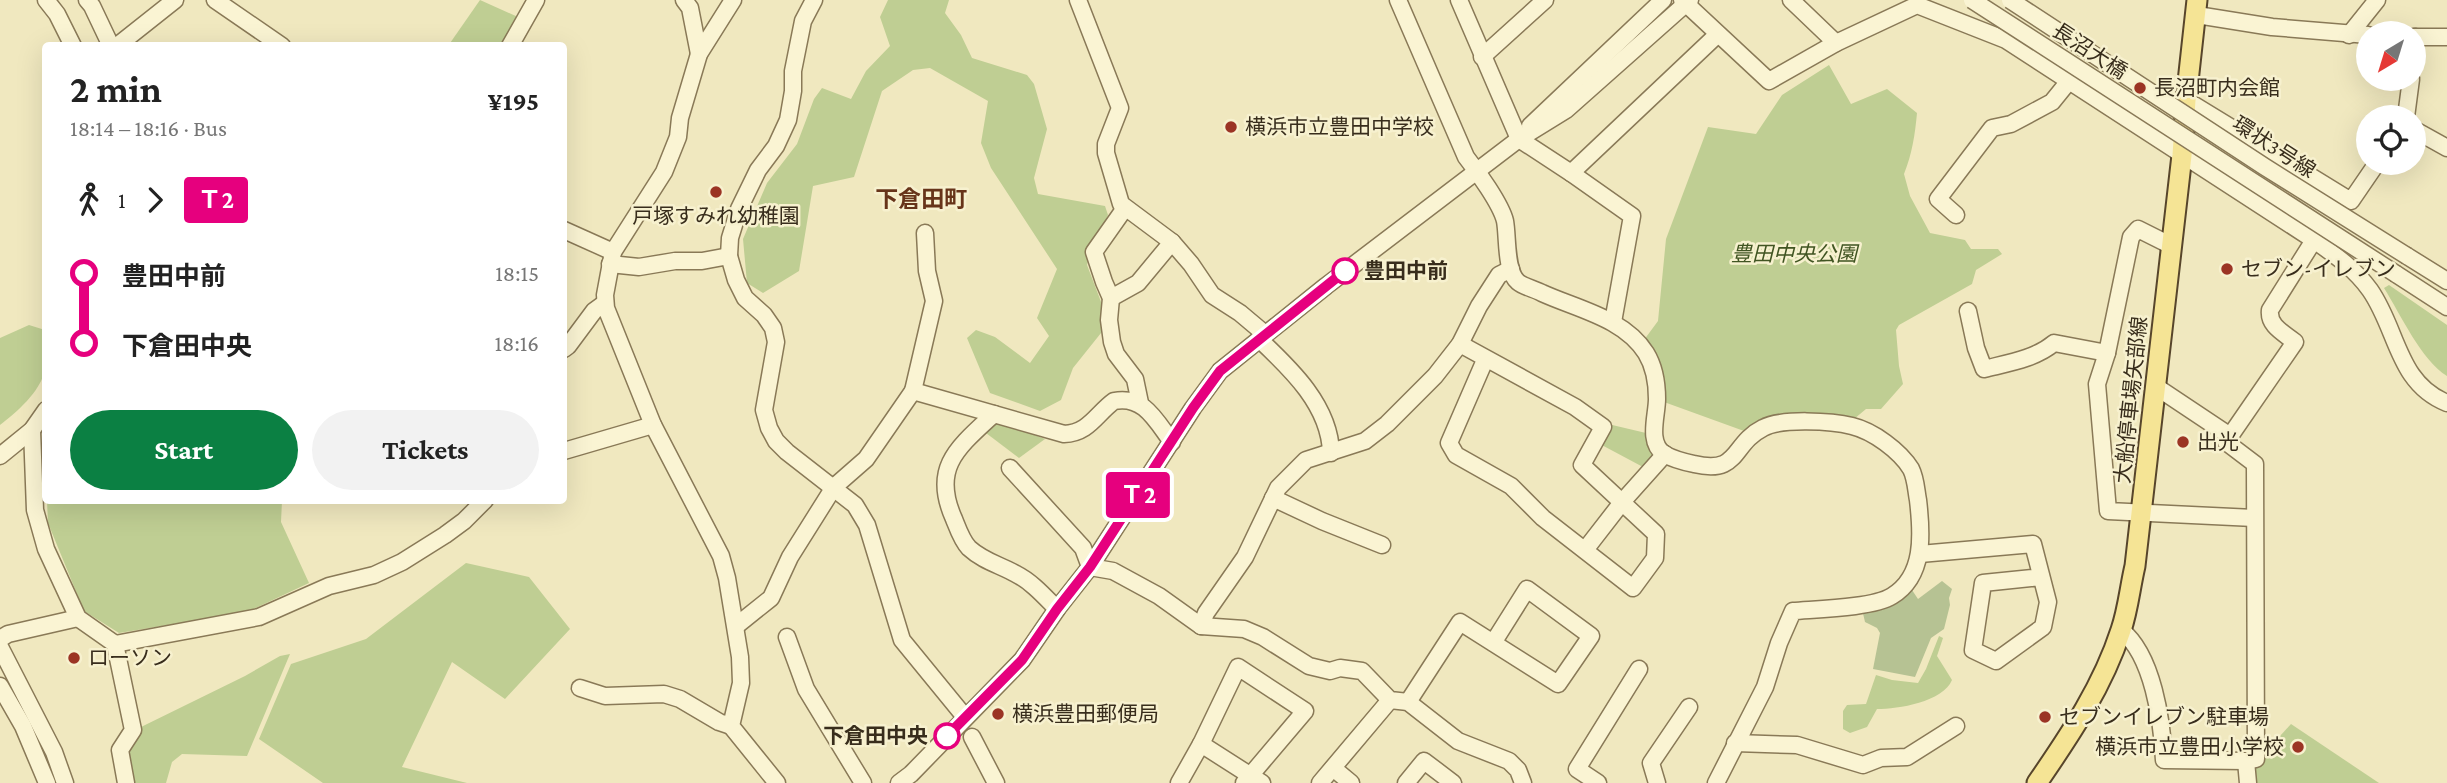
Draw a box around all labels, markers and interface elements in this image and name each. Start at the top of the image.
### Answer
street label: 長沼大橋 [2048,18,2132,84]
north arrow [2356,21,2426,91]
map controls [2356,21,2426,175]
text: 2 min [70,68,162,110]
place label: 長沼町内会館 [2154,76,2280,100]
marker: 長沼町内会館 [2132,80,2148,96]
text: ¥195 [488,87,539,116]
button: locate [2356,105,2426,175]
street label: 環状3号線 [2228,111,2320,183]
text: 18:14 – 18:16 · Bus [70,115,227,141]
place label: 横浜市立豊田中学校 [1245,115,1434,139]
marker: 横浜市立豊田中学校 [1223,119,1239,135]
icon: walk [70,181,108,219]
icon: forward [136,181,174,219]
marker: 戸塚すみれ幼稚園 [708,184,724,200]
text: Ｔ2 [198,186,234,213]
district label: 下倉田町 [875,186,967,212]
text: 1 [118,187,126,213]
place label: 戸塚すみれ幼稚園 [632,204,800,228]
park label: 豊田中央公園 [1731,242,1860,266]
place label: セブン-イレブン [2241,257,2396,281]
marker: 豊田中前 [1332,258,1358,284]
place label: 豊田中前 [1364,259,1448,283]
text: 18:15 [495,260,539,286]
marker: セブン-イレブン [2219,261,2235,277]
text: 豊田中前 [122,262,226,291]
street label: 大船停車場矢部線 [2110,315,2152,485]
text: 18:16 [494,330,539,356]
text: 下倉田中央 [122,332,252,361]
button: Start [70,410,298,490]
button: Tickets [312,410,539,490]
place label: 出光 [2197,430,2239,454]
marker: 出光 [2175,434,2191,450]
line badge: Ｔ2 [1106,472,1170,518]
text: Ｔ2 [1120,481,1156,508]
place label: ローソン [88,646,172,670]
marker: ローソン [66,650,82,666]
place label: 横浜豊田郵便局 [1012,702,1159,726]
place label: セブンイレブン駐車場 [2059,705,2269,729]
marker: 横浜豊田郵便局 [990,706,1006,722]
marker: セブンイレブン駐車場 [2037,709,2053,725]
marker: 下倉田中央 [934,723,960,749]
place label: 下倉田中央 [823,724,928,748]
place label: 横浜市立豊田小学校 [2095,735,2284,759]
marker: 横浜市立豊田小学校 [2290,739,2306,755]

